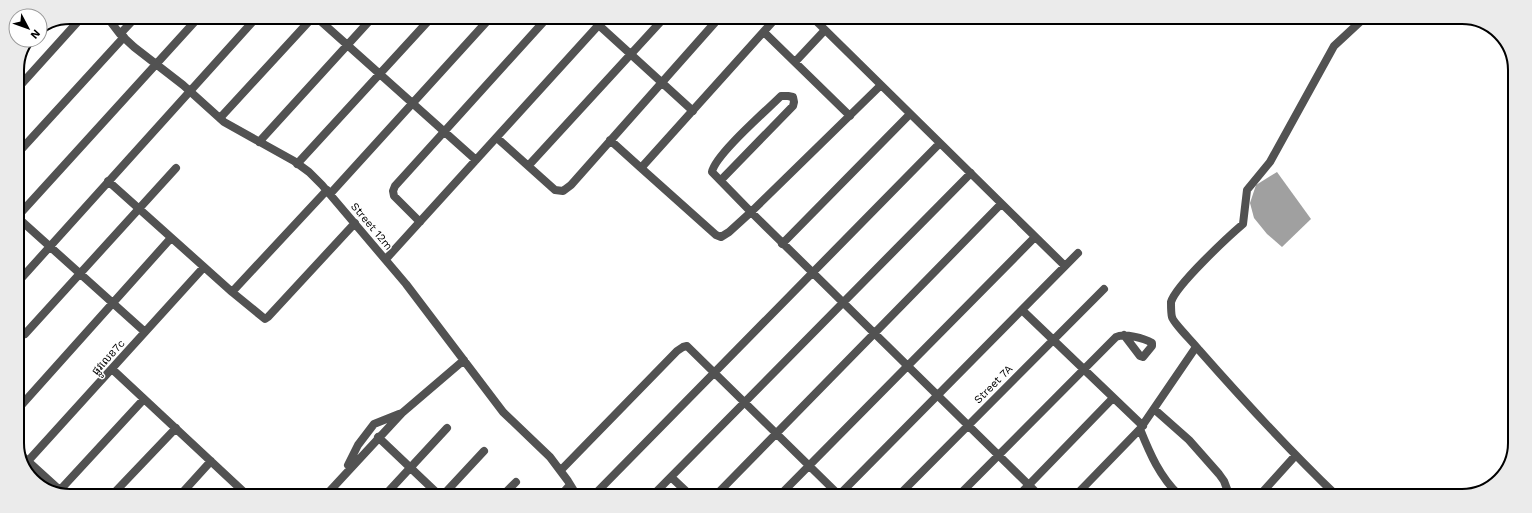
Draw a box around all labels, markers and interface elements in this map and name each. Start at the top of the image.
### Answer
north arrow [8,8,48,48]
text: N [28,27,43,42]
street label: Street 12m [348,200,395,253]
street label: ផ្លូវលេខ7c [89,337,130,380]
street label: Street 7A [971,362,1015,406]

